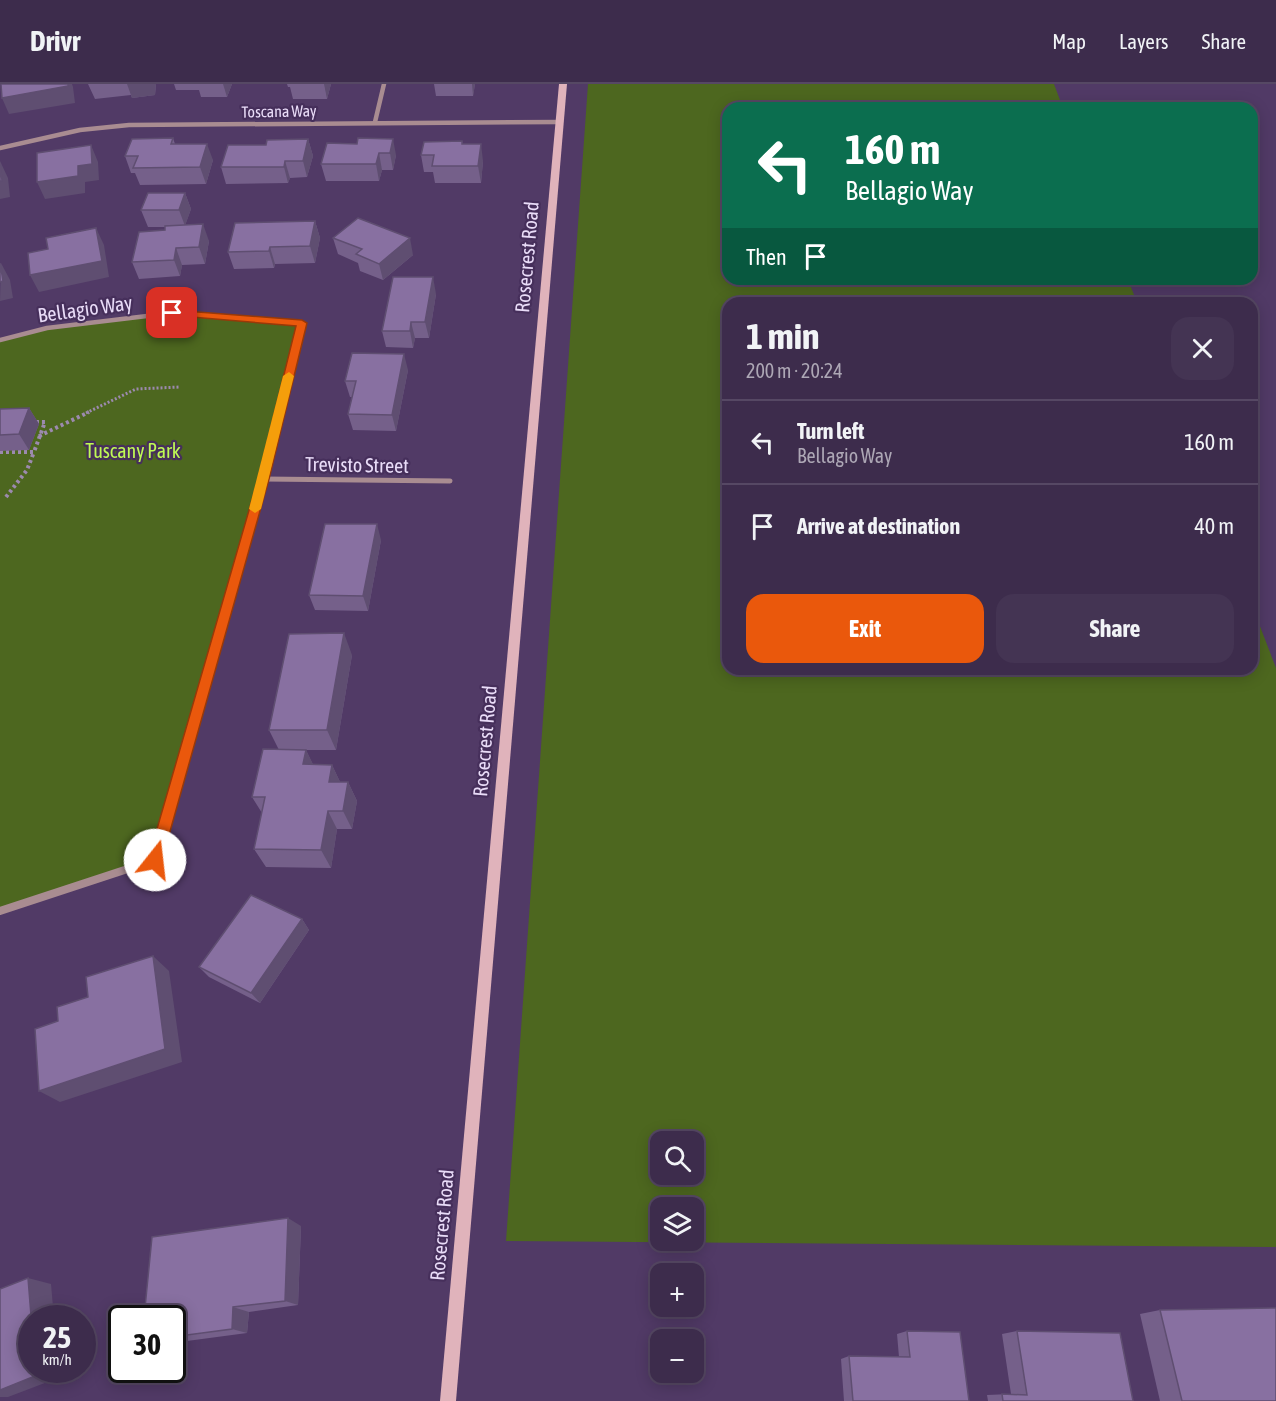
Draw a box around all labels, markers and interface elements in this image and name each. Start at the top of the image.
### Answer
text: Drivr [30,25,80,57]
text: Map [1052,29,1086,53]
text: Layers [1119,29,1169,53]
text: Share [1202,29,1246,53]
street label: Toscana Way [241,101,317,122]
text: 160 m [845,125,940,173]
icon: left [746,126,824,204]
text: Bellagio Way [845,175,974,206]
street label: Rosecrest Road [510,200,543,314]
icon: arrive [799,240,832,273]
text: Then [746,244,787,270]
pin [146,287,197,338]
street label: Bellagio Way [36,290,134,327]
icon: arrive [155,296,188,329]
text: 1 min [746,315,820,357]
button: close [1171,317,1234,380]
text: 200 m · 20:24 [746,359,843,382]
text: Turn left [797,418,864,444]
icon: left [746,426,779,459]
text: 160 m [1184,429,1234,455]
park label: Tuscany Park [85,439,181,462]
text: Bellagio Way [797,444,892,467]
street label: Trevisto Street [305,452,409,477]
icon: arrive [746,510,779,543]
text: Arrive at destination [797,513,960,539]
text: 40 m [1194,513,1234,539]
button: Exit [746,594,984,663]
button: Share [996,594,1234,663]
street label: Rosecrest Road [468,684,501,798]
position arrow [123,828,187,892]
map controls [650,1131,704,1383]
button: search [650,1131,704,1185]
street label: Rosecrest Road [425,1168,458,1282]
button: layers [650,1197,704,1251]
button: + [650,1263,704,1317]
speed limit sign: 30 [108,1305,186,1383]
text: 25 [43,1320,71,1354]
button: − [650,1329,704,1383]
text: km/h [42,1351,72,1368]

